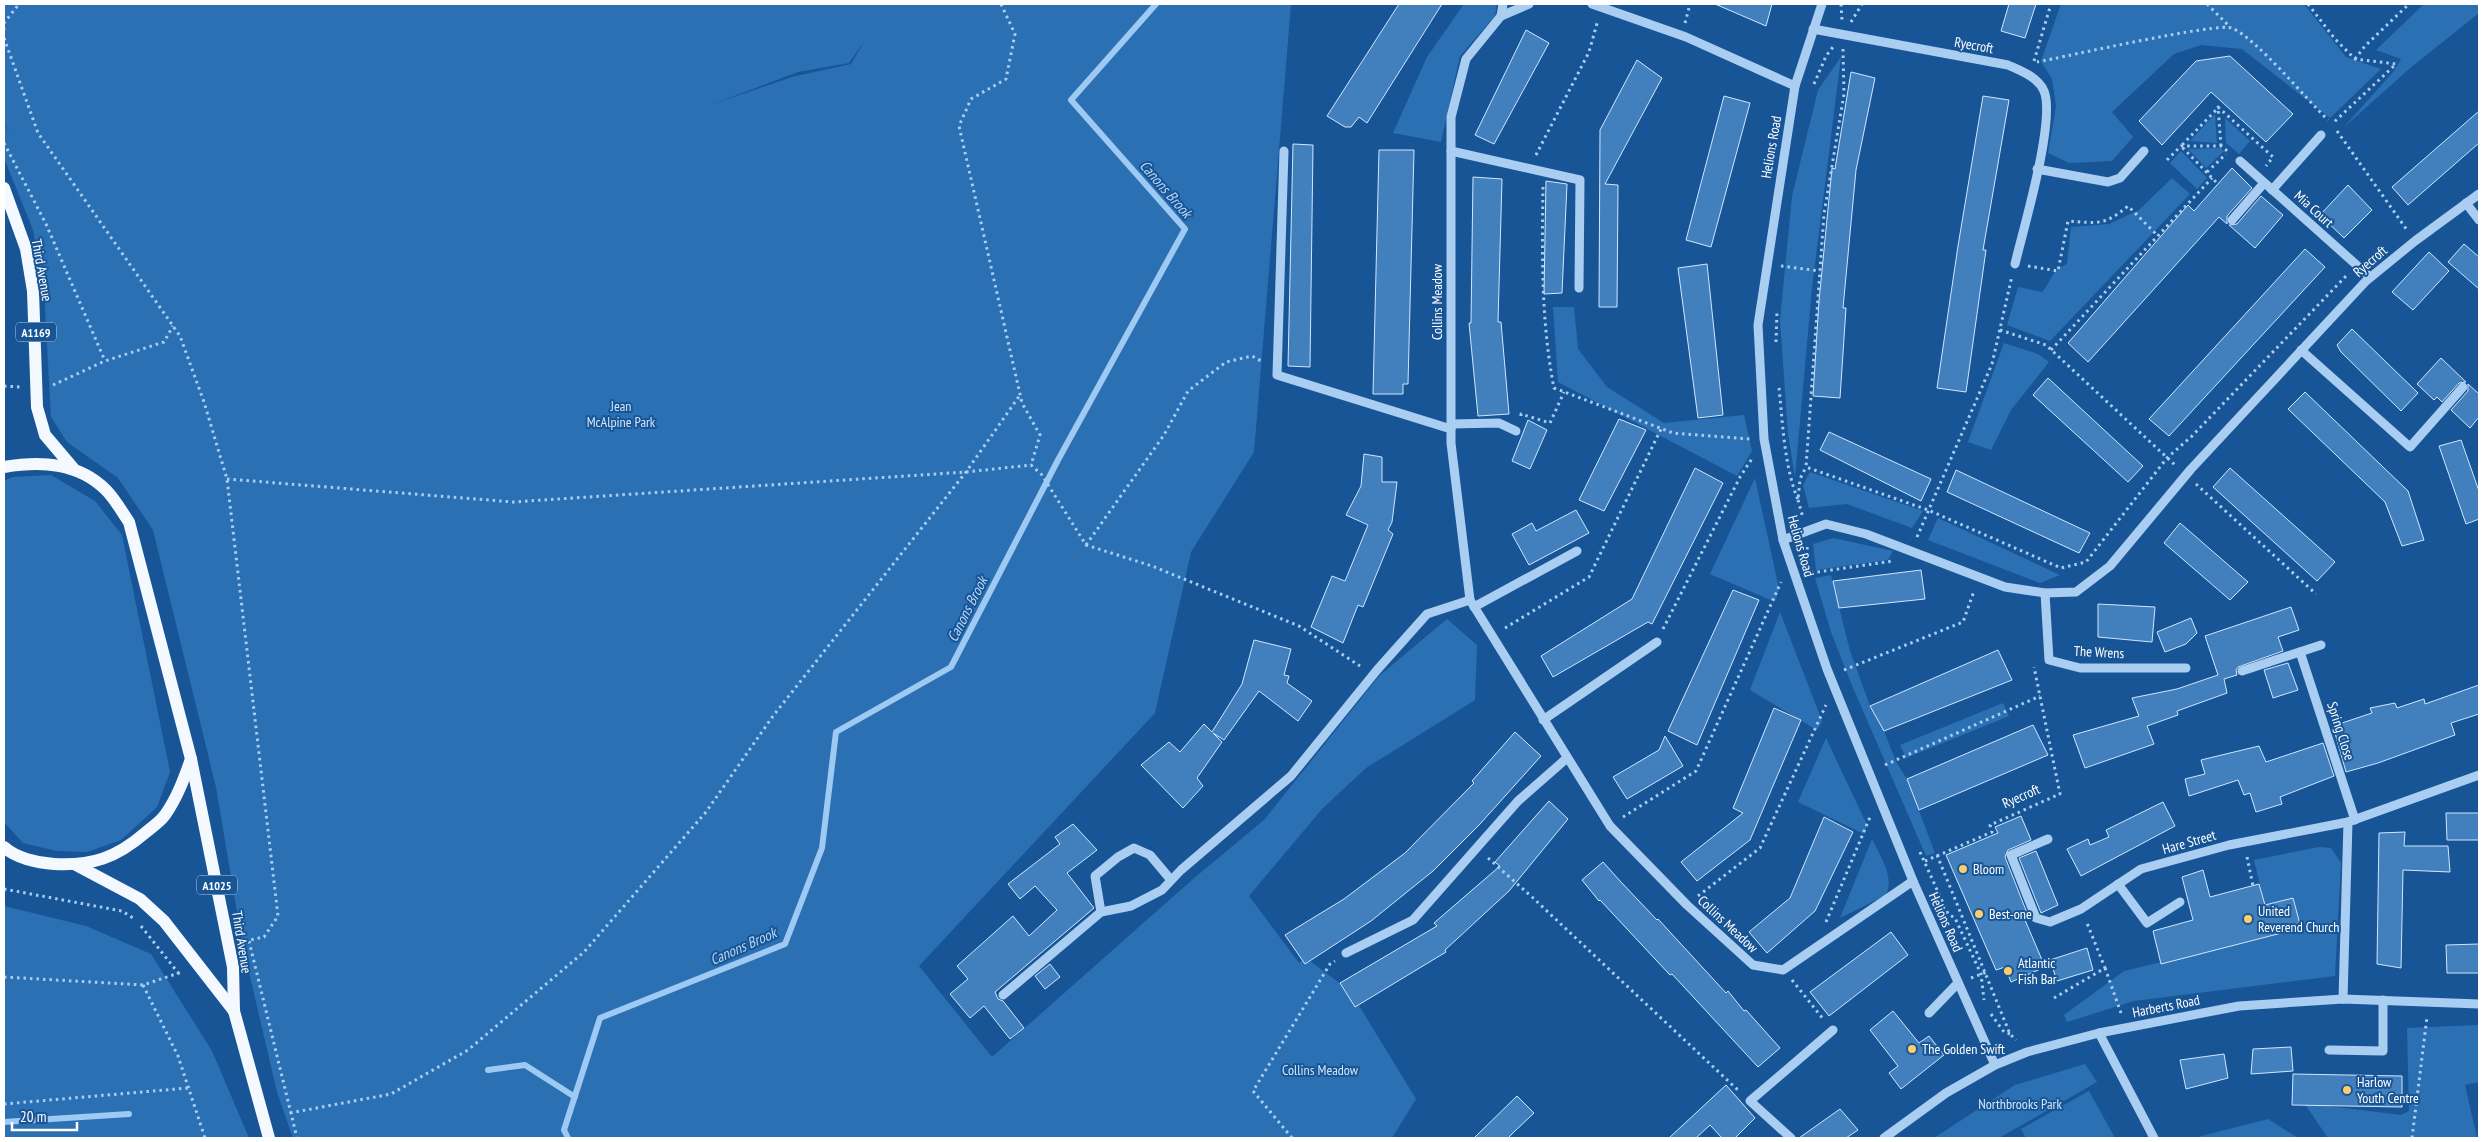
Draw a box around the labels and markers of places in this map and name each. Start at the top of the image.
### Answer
place label: Bloom [1973,860,2004,878]
marker: Bloom [1957,863,1969,875]
place label: United Reverend Church [2258,902,2339,936]
place label: Best-one [1989,905,2032,923]
marker: Best-one [1973,908,1985,920]
marker: United Reverend Church [2242,913,2254,925]
place label: Atlantic Fish Bar [2018,954,2057,988]
marker: Atlantic Fish Bar [2002,965,2014,977]
place label: The Golden Swift [1922,1040,2005,1058]
marker: The Golden Swift [1906,1043,1918,1055]
place label: Harlow Youth Centre [2357,1073,2419,1107]
marker: Harlow Youth Centre [2341,1084,2353,1096]

